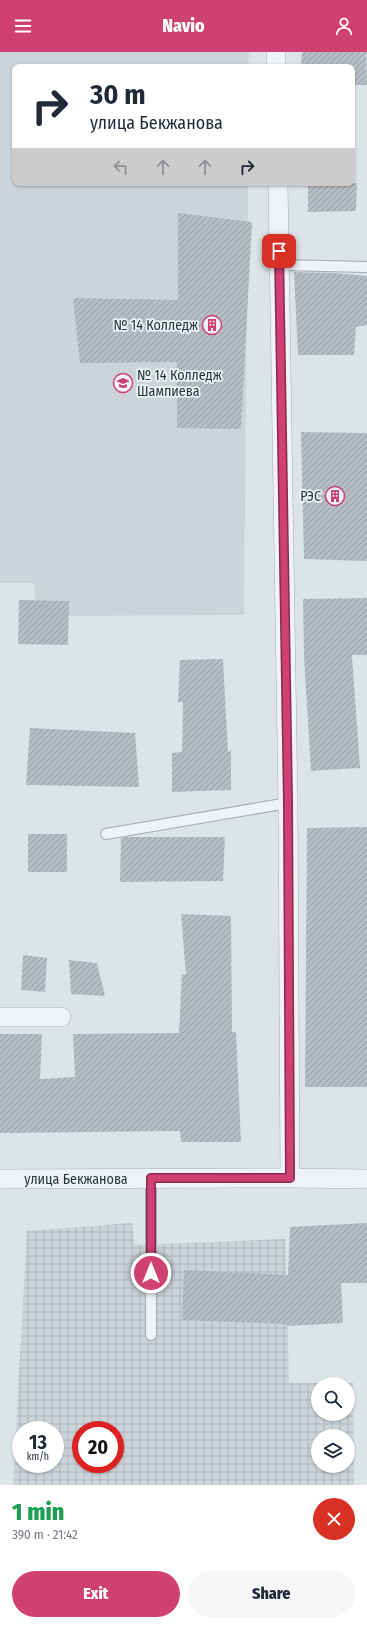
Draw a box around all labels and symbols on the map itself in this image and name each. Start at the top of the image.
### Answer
pin [262,234,296,268]
building icon: № 14 Колледж [201,314,223,336]
place label: № 14 Колледж [113,317,198,334]
place label: № 14 Колледж Шампиева [137,367,222,400]
school or university icon: № 14 Колледж Шампиева [112,372,134,394]
building icon: РЭС [324,485,346,507]
place label: РЭС [300,488,321,505]
street label: улица Бекжанова [24,1171,128,1188]
position arrow [130,1252,172,1294]
speed limit sign: 20 [72,1421,124,1473]

